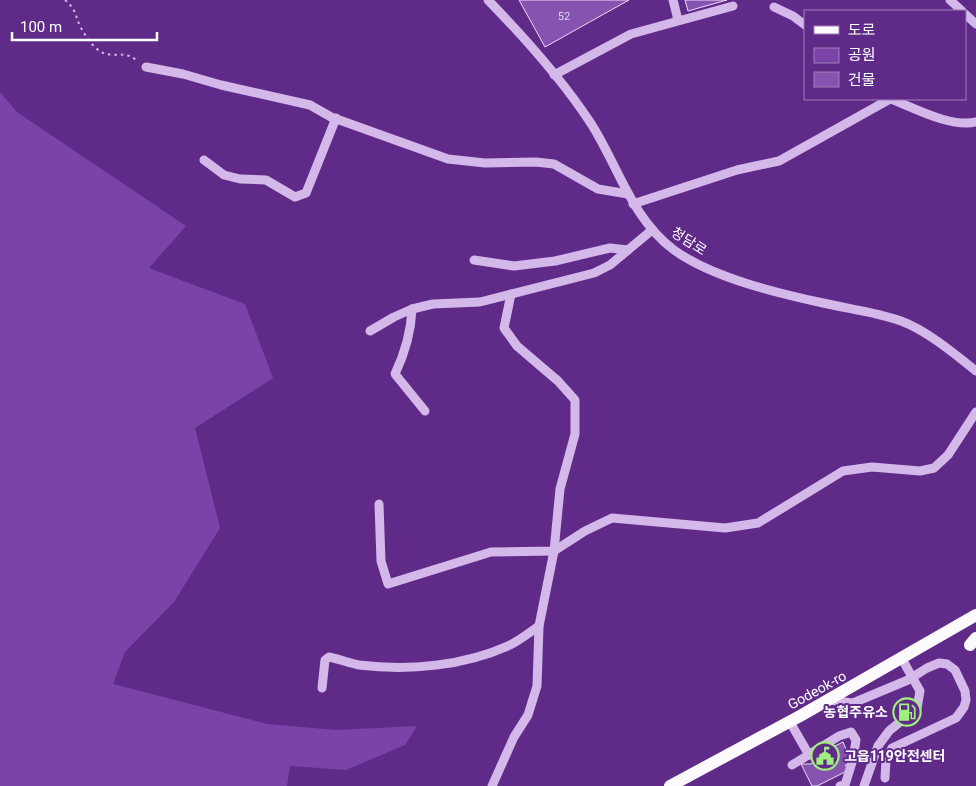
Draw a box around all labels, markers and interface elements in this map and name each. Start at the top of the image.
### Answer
scale bar [12,10,158,42]
house number: 52 [558,10,570,23]
legend [804,10,966,100]
text: 100 m [20,18,62,36]
text: 도로 [848,21,876,39]
text: 공원 [848,46,876,64]
text: 건물 [848,71,876,89]
street label: 청담로 [668,224,710,258]
street label: Godeok-ro [785,667,849,713]
fuel station icon: 농협주유소 [892,697,922,727]
place label: 농협주유소 [824,704,888,720]
public building icon: 고읍119안전센터 [810,741,840,771]
place label: 고읍119안전센터 [844,748,945,764]

